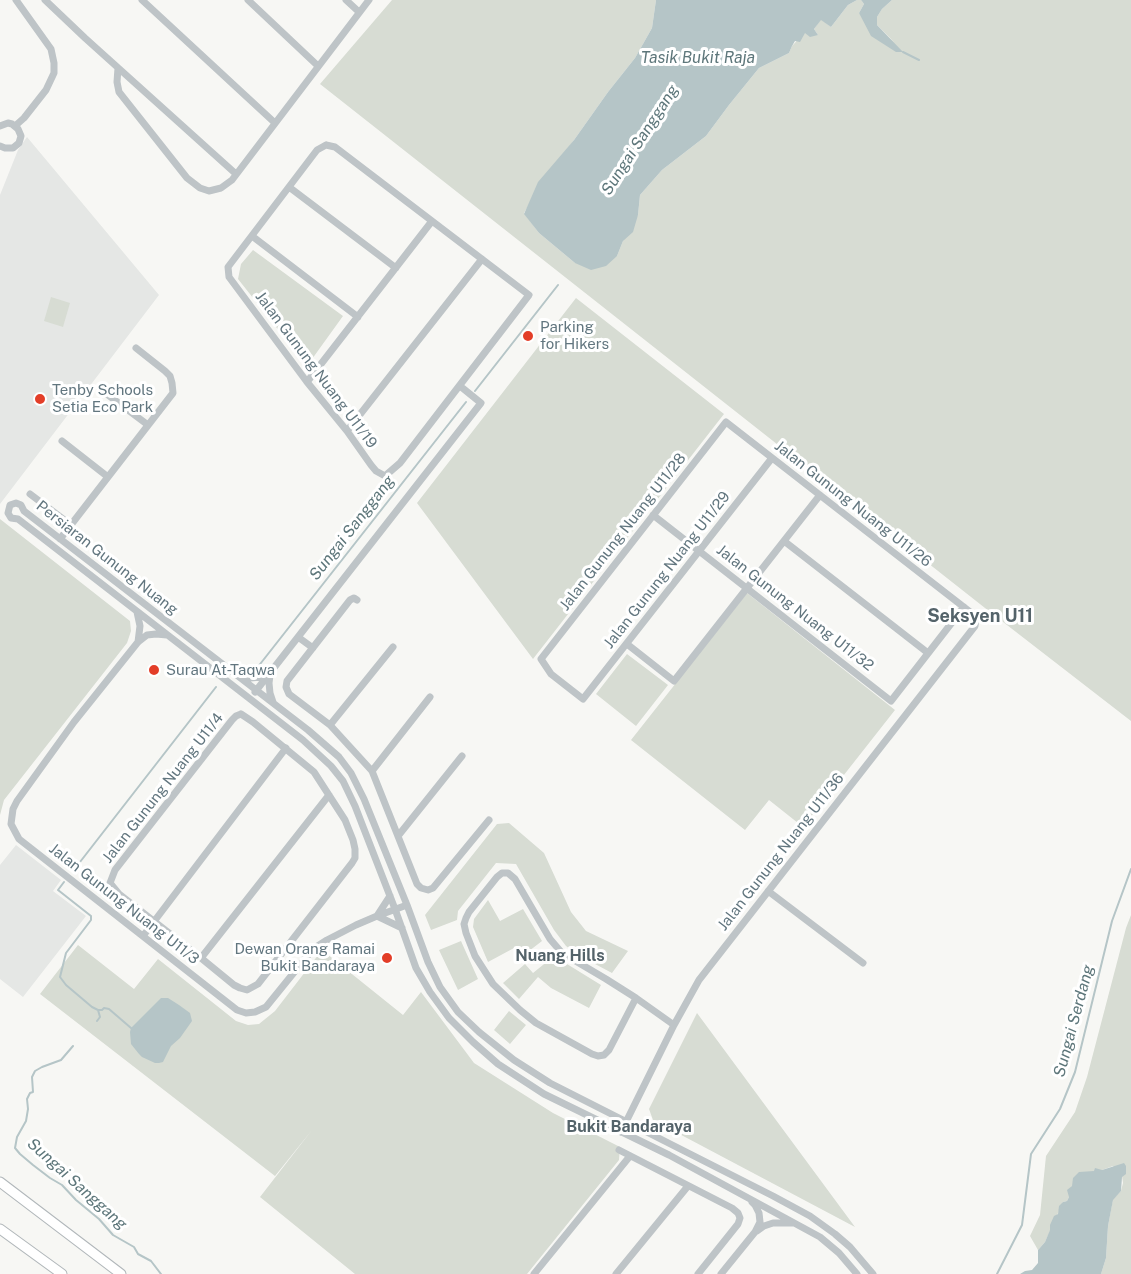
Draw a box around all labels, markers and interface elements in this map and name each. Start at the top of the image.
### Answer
water label: Tasik Bukit Raja [641,48,755,68]
water label: Sungai Sanggang [597,81,683,199]
street label: Jalan Gunung Nuang U11/19 [251,288,381,452]
place label: Parking for Hikers [540,318,609,353]
marker: Parking for Hikers [521,329,535,343]
place label: Tenby Schools Setia Eco Park [52,381,153,416]
marker: Tenby Schools Setia Eco Park [33,392,47,406]
street label: Jalan Gunung Nuang U11/26 [771,437,935,571]
street label: Jalan Gunung Nuang U11/28 [556,450,690,614]
water label: Sungai Sanggang [305,472,399,584]
street label: Jalan Gunung Nuang U11/29 [600,488,734,652]
street label: Persiaran Gunung Nuang [33,497,181,619]
street label: Jalan Gunung Nuang U11/32 [713,541,877,675]
district label: Seksyen U11 [927,605,1033,627]
place label: Surau At-Taqwa [166,661,275,679]
marker: Surau At-Taqwa [147,663,161,677]
street label: Jalan Gunung Nuang U11/4 [99,709,227,867]
street label: Jalan Gunung Nuang U11/36 [714,770,848,934]
street label: Jalan Gunung Nuang U11/3 [45,840,203,968]
place label: Dewan Orang Ramai Bukit Bandaraya [234,940,375,975]
district label: Nuang Hills [515,946,605,966]
marker: Dewan Orang Ramai Bukit Bandaraya [380,951,394,965]
water label: Sungai Serdang [1050,963,1098,1079]
district label: Bukit Bandaraya [566,1117,692,1137]
water label: Sungai Sanggang [23,1134,131,1234]

